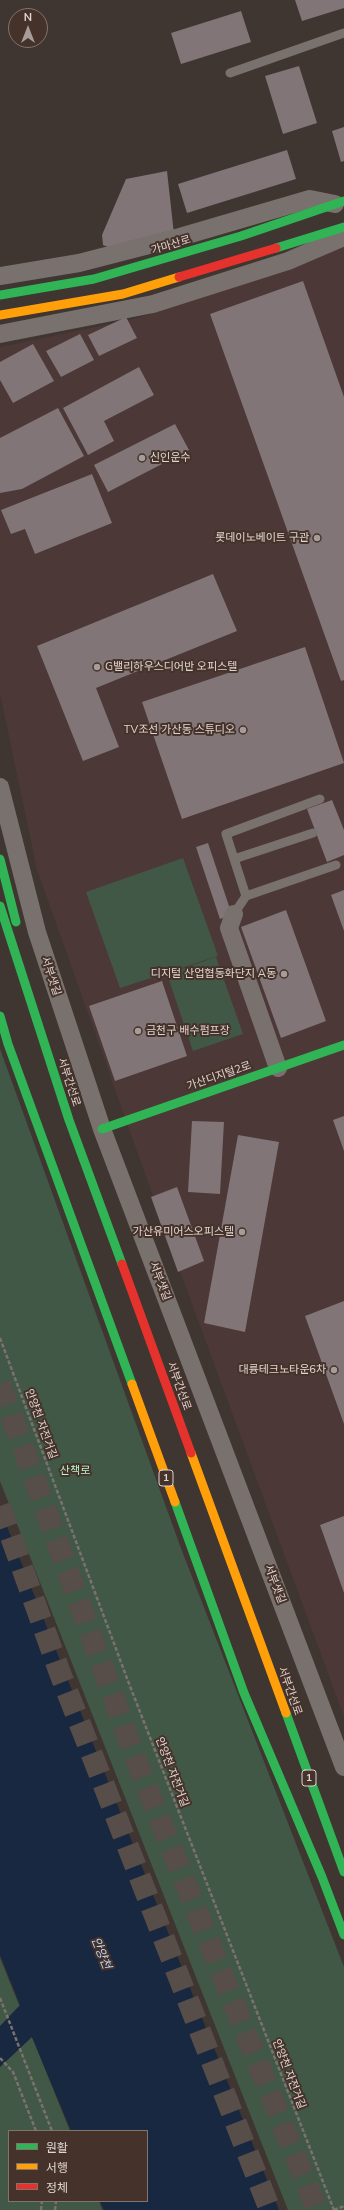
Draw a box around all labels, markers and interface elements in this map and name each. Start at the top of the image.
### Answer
north arrow [8,8,48,48]
text: N [24,10,32,24]
street label: 가마산로 [150,233,192,257]
place label: 신인운수 [150,451,190,465]
marker: 신인운수 [137,453,147,463]
place label: 롯데이노베이트 구관 [215,531,309,545]
marker: 롯데이노베이트 구관 [312,533,322,543]
place label: G밸리하우스디어반 오피스텔 [105,660,237,674]
marker: G밸리하우스디어반 오피스텔 [92,662,102,672]
place label: TV조선 가산동 스튜디오 [124,723,235,737]
marker: TV조선 가산동 스튜디오 [238,725,248,735]
street label: 서부샛길 [38,955,64,997]
place label: 디지털 산업협동화단지 A동 [151,967,276,981]
marker: 디지털 산업협동화단지 A동 [279,969,289,979]
place label: 금천구 배수펌프장 [146,1024,230,1038]
marker: 금천구 배수펌프장 [133,1026,143,1036]
street label: 서부간선로 [55,1056,83,1108]
street label: 가산디지털2로 [185,1059,253,1093]
place label: 가산유미어스오피스텔 [133,1225,234,1239]
marker: 가산유미어스오피스텔 [237,1227,247,1237]
street label: 서부샛길 [147,1260,173,1302]
street label: 서부간선로 [164,1360,194,1412]
place label: 대륭테크노타운6차 [238,1363,326,1377]
marker: 대륭테크노타운6차 [329,1365,339,1375]
street label: 안양천 자전거길 [22,1387,60,1461]
park label: 산책로 [60,1464,90,1478]
road number: 1 [159,1470,173,1486]
street label: 서부샛길 [262,1563,288,1605]
street label: 서부간선로 [275,1665,305,1717]
street label: 안양천 자전거길 [153,1735,191,1809]
road number: 1 [302,1770,316,1786]
water label: 안양천 [88,1935,114,1971]
street label: 안양천 자전거길 [270,2037,308,2111]
legend [8,2130,148,2202]
text: 원활 [46,2140,68,2155]
text: 서행 [46,2160,68,2175]
text: 정체 [46,2180,68,2195]

